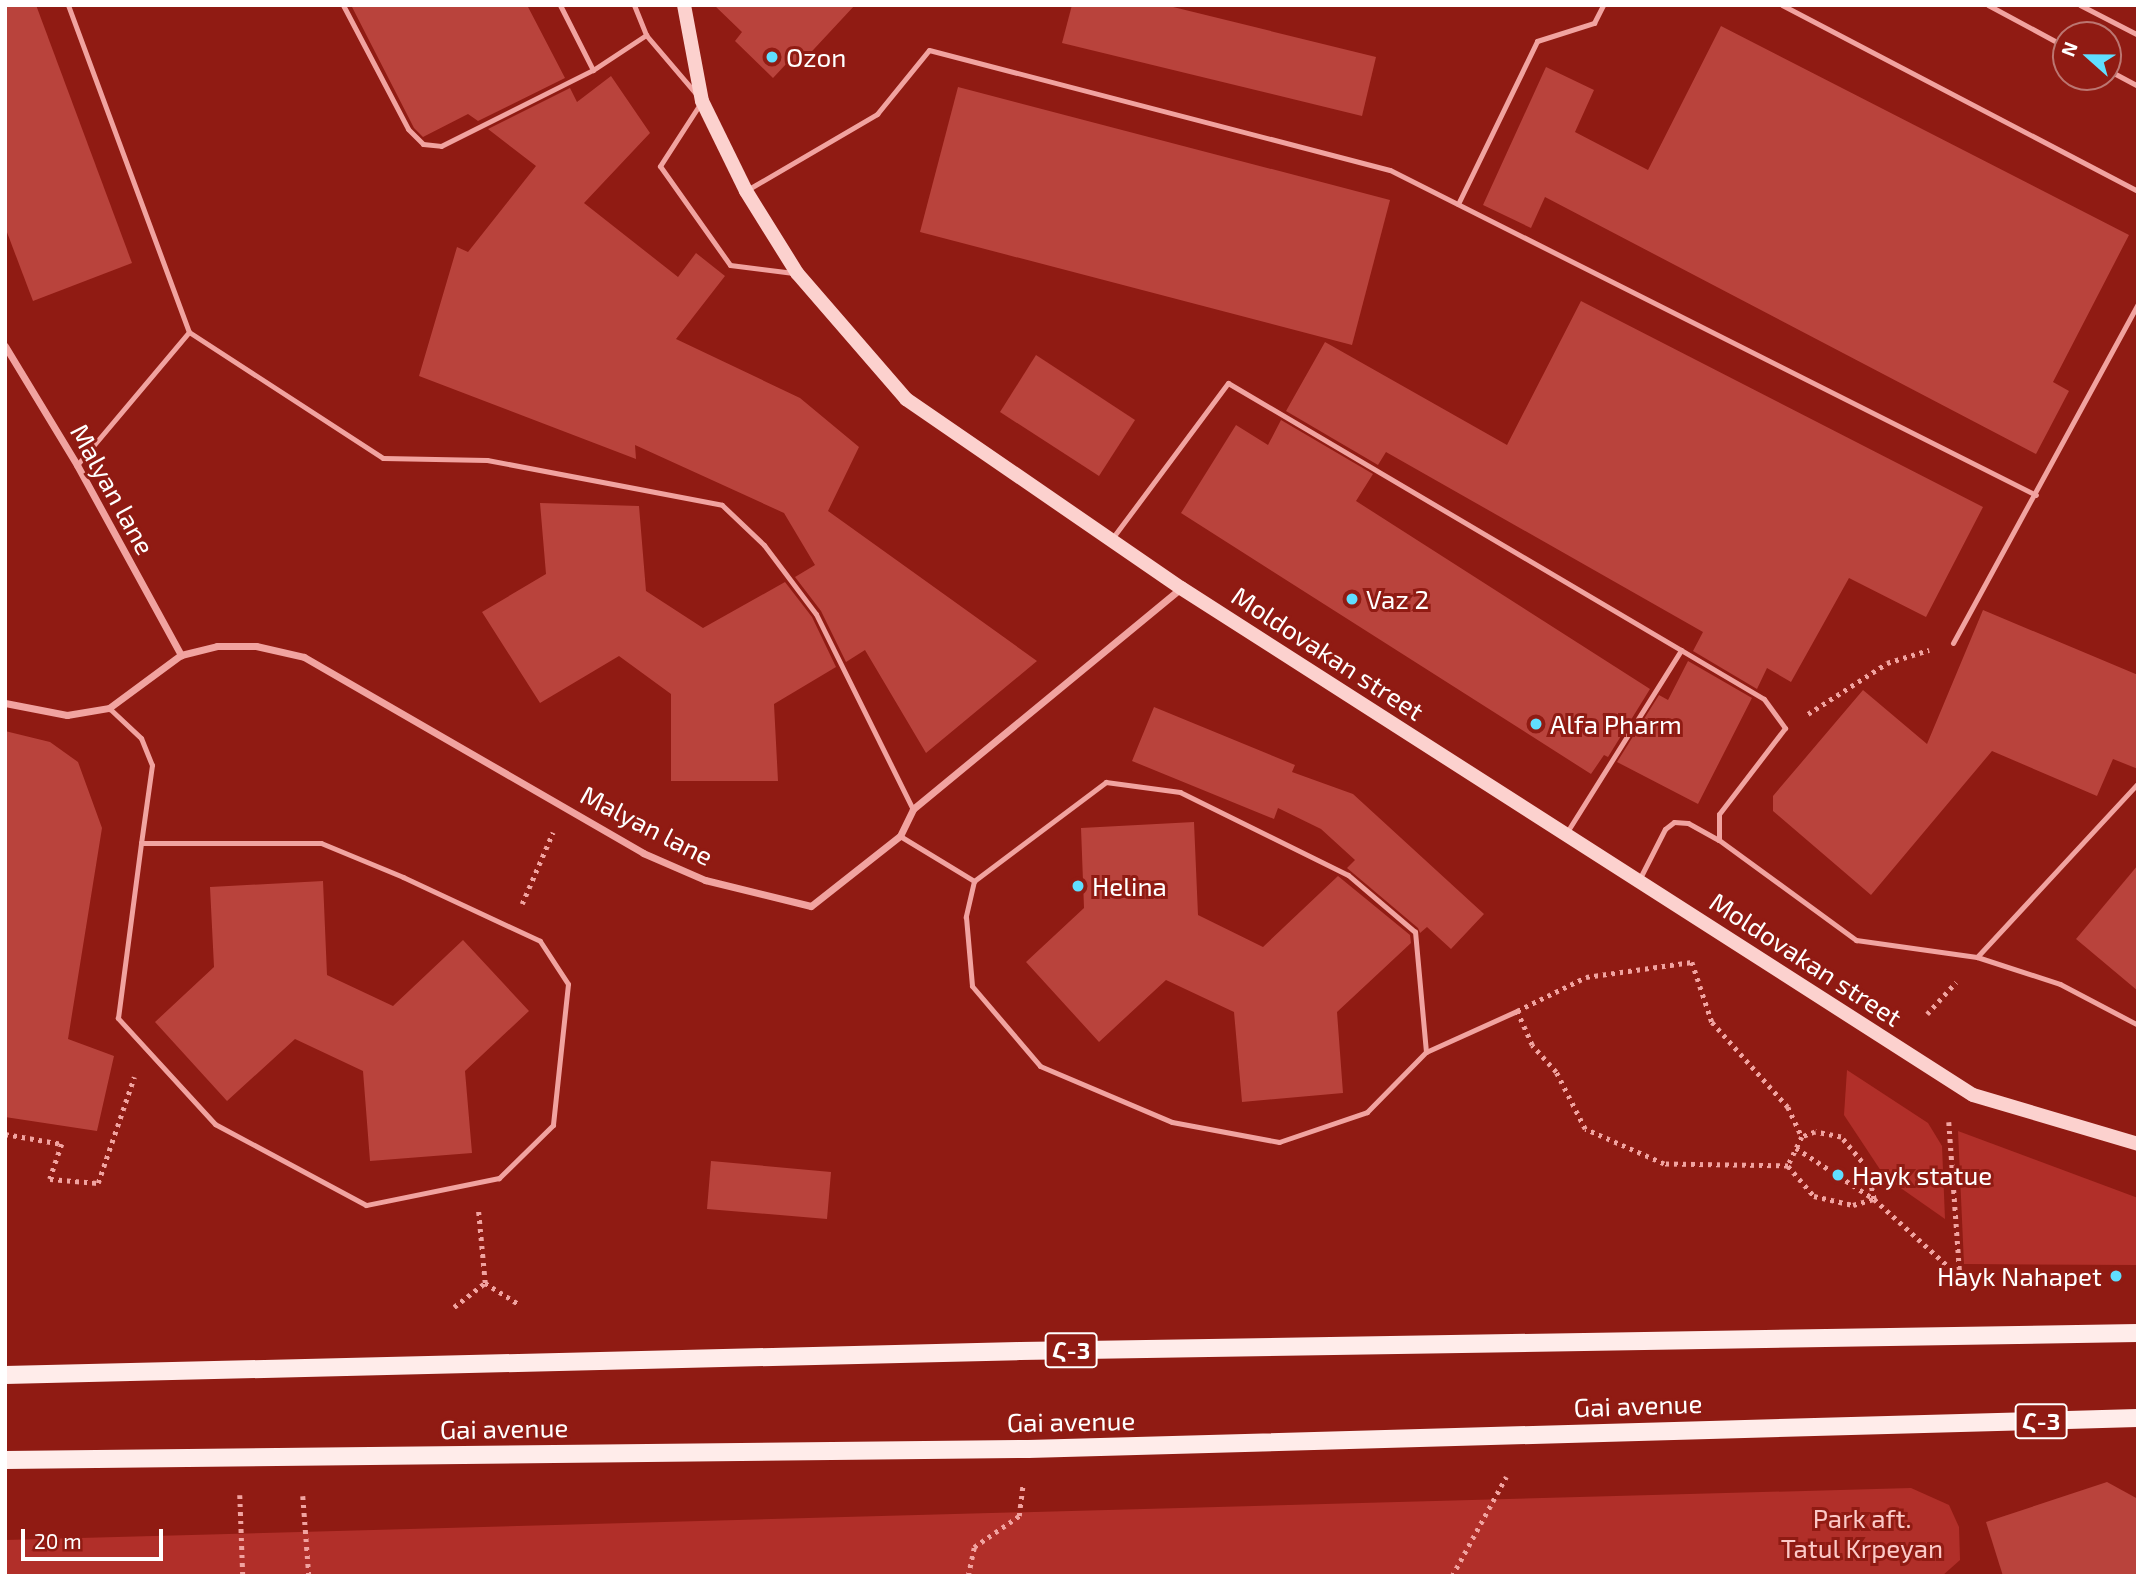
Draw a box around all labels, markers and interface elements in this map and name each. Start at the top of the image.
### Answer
north arrow [2052,21,2122,91]
text: N [2056,38,2082,60]
place label: Ozon [786,41,846,73]
marker: Ozon [764,49,780,65]
street label: Malyan lane [64,418,162,560]
street label: Moldovakan street [1226,579,1430,727]
place label: Vaz 2 [1366,583,1429,615]
marker: Vaz 2 [1344,591,1360,607]
place label: Alfa Pharm [1550,708,1682,740]
marker: Alfa Pharm [1528,716,1544,732]
street label: Malyan lane [576,778,718,872]
place label: Helina [1092,870,1167,902]
marker: Helina [1070,878,1086,894]
street label: Moldovakan street [1704,885,1908,1033]
place label: Hayk statue [1852,1159,1993,1191]
marker: Hayk statue [1830,1167,1846,1183]
place label: Hayk Nahapet [1937,1260,2102,1292]
marker: Hayk Nahapet [2108,1268,2124,1284]
road number: Հ-3 [1043,1330,1099,1370]
street label: Gai avenue [1573,1387,1703,1423]
road number: Հ-3 [2013,1400,2069,1442]
street label: Gai avenue [1006,1404,1136,1438]
street label: Gai avenue [439,1411,569,1445]
park label: Park aft. Tatul Krpeyan [1781,1502,1943,1564]
scale bar [24,1514,166,1558]
text: 20 m [34,1528,82,1553]

